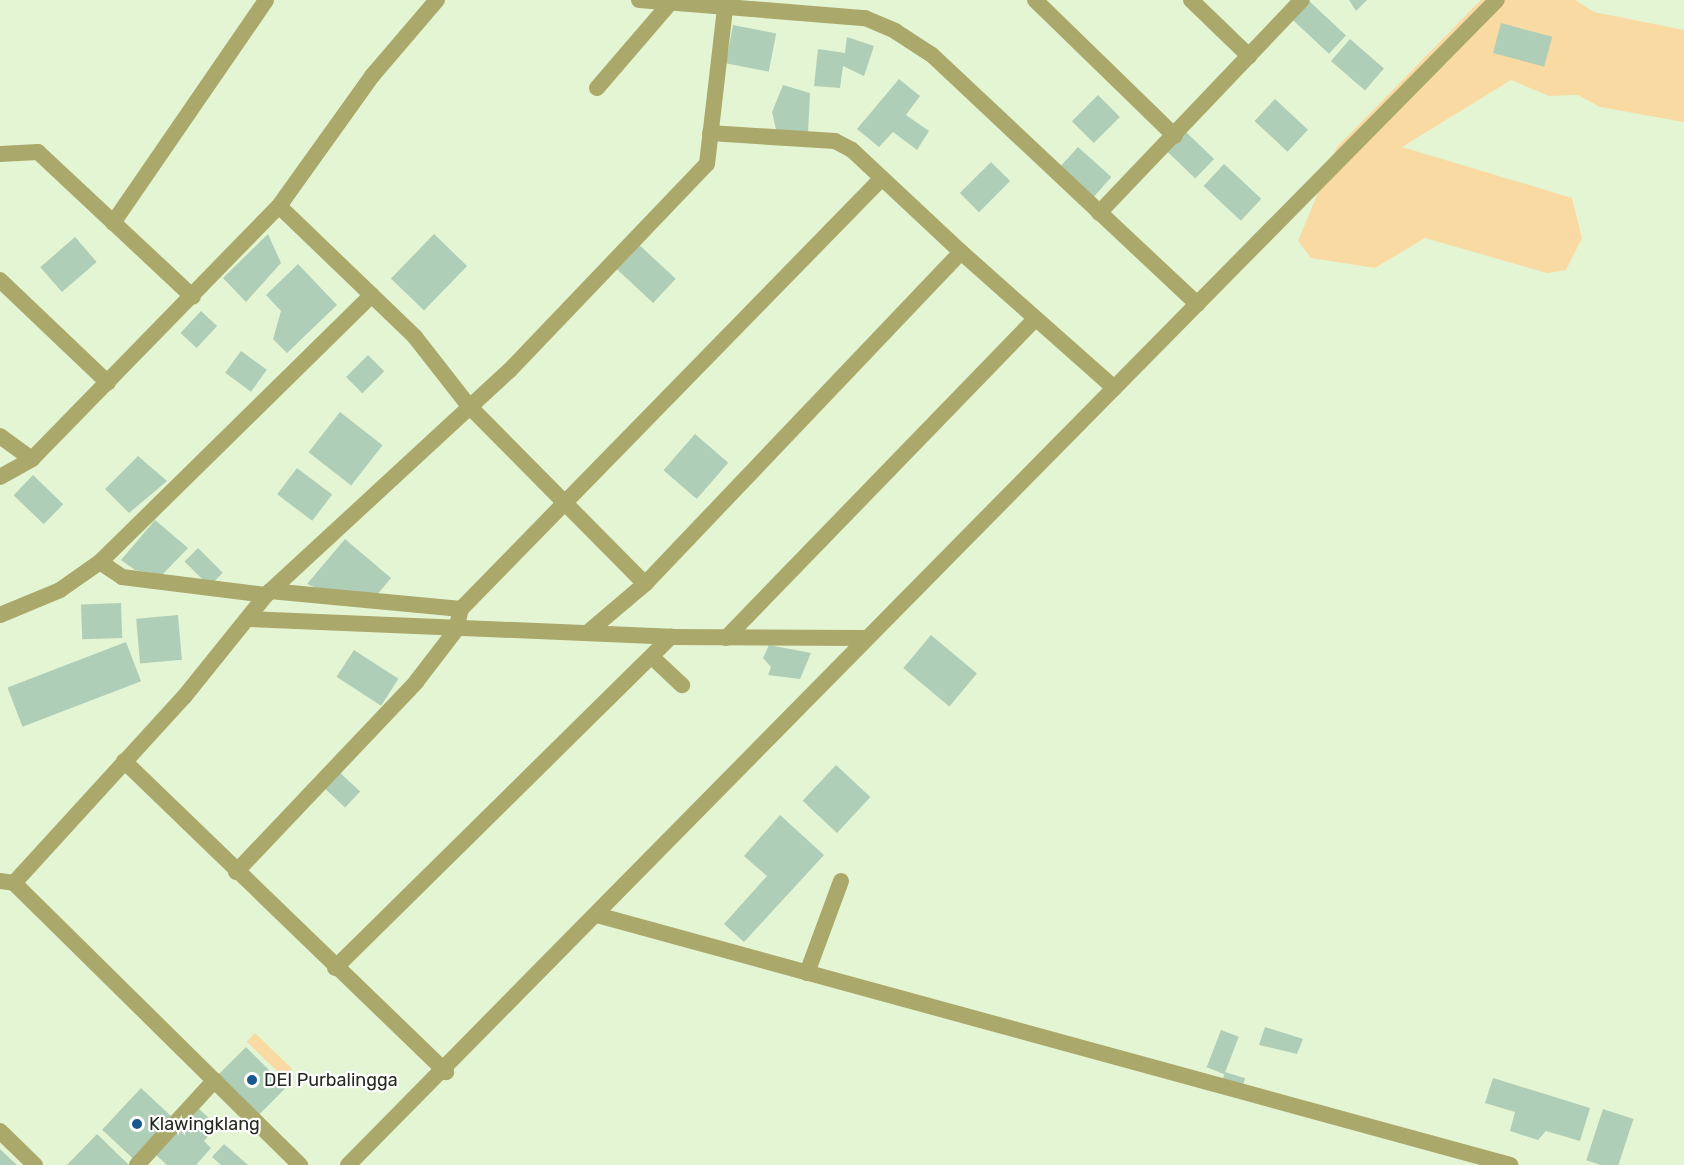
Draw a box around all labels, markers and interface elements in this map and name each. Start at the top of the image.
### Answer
place label: DEI Purbalingga [264,1069,398,1091]
marker: DEI Purbalingga [245,1073,259,1087]
place label: Klawingklang [149,1113,260,1135]
marker: Klawingklang [130,1117,144,1131]

